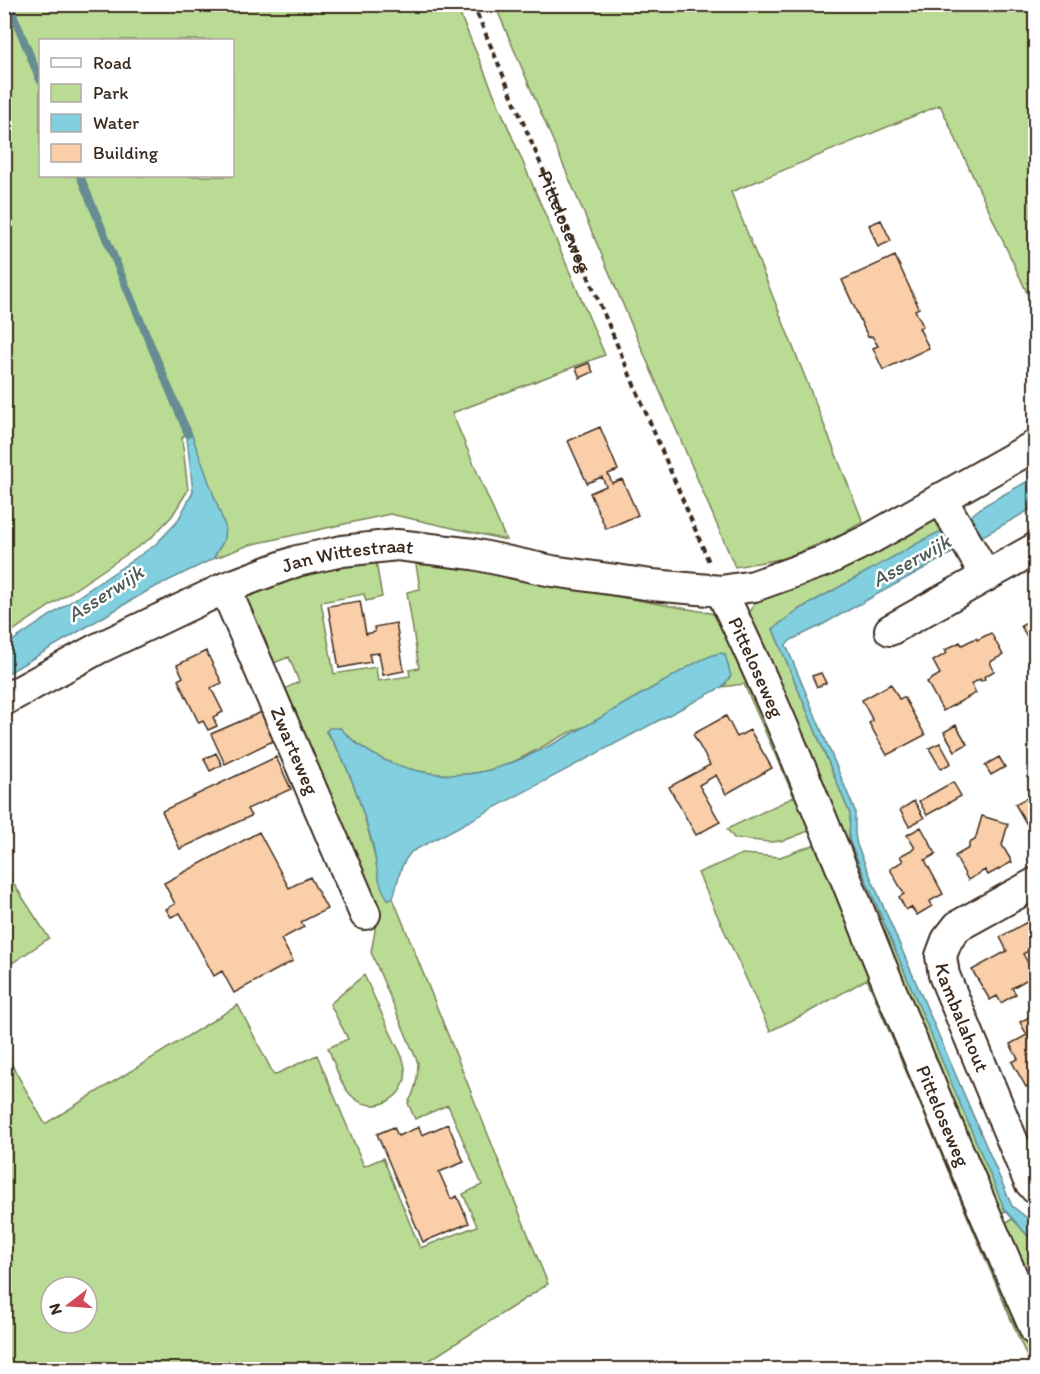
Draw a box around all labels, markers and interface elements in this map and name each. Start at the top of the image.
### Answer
legend [39,39,234,177]
text: Road [93,52,132,74]
text: Park [93,82,128,104]
text: Water [93,112,139,134]
text: Building [93,142,159,164]
street label: Pitteloseweg [533,167,597,276]
water label: Asserwijk [867,528,956,592]
street label: Jan Wittestraat [278,533,416,578]
water label: Asserwijk [62,558,149,627]
street label: Pitteloseweg [723,613,790,722]
street label: Zwarteweg [265,703,325,799]
street label: Kambalahout [930,961,995,1076]
street label: Pitteloseweg [911,1061,976,1171]
north arrow [39,1275,99,1335]
text: N [44,1301,66,1317]

